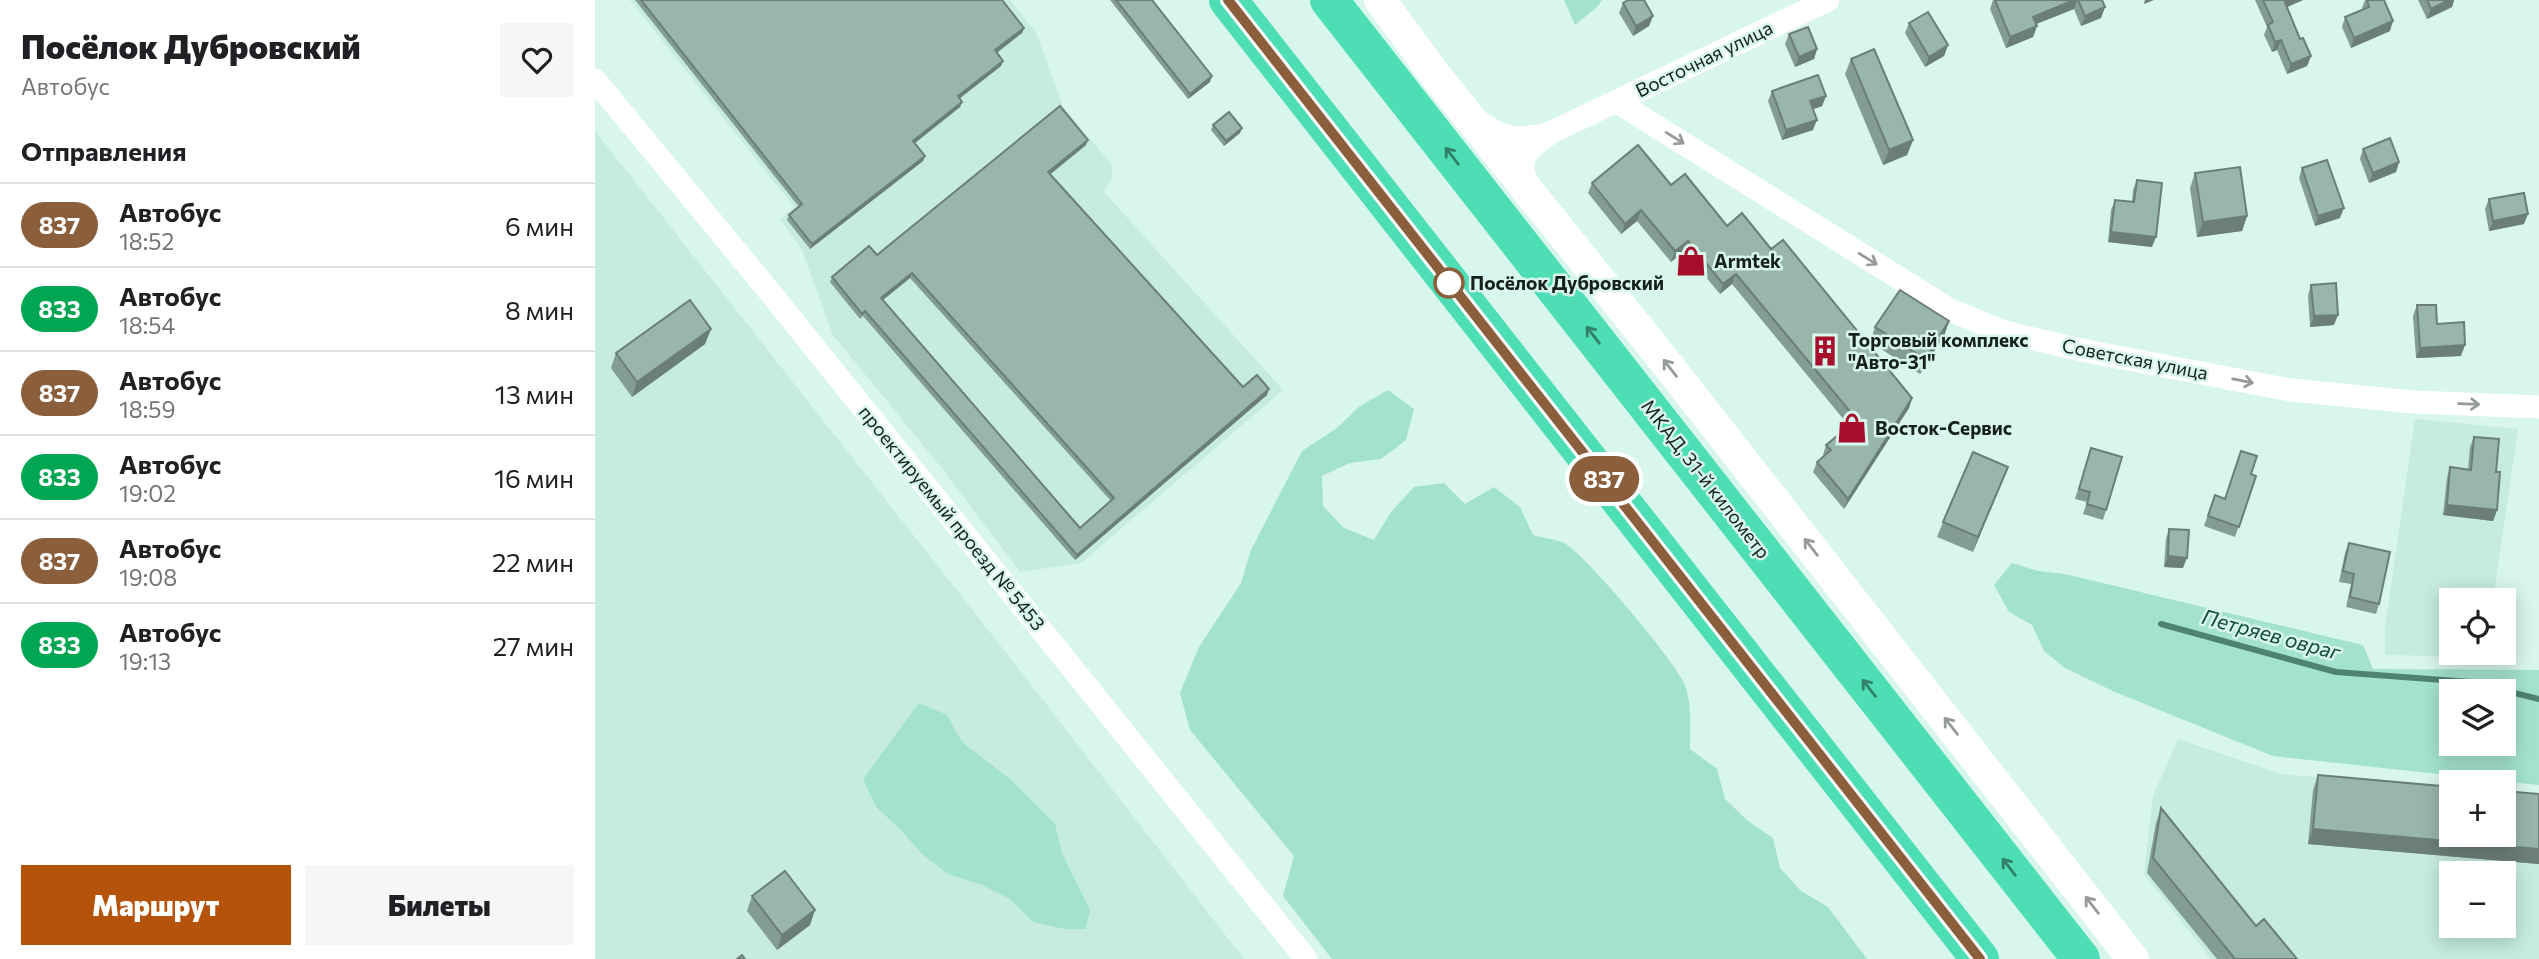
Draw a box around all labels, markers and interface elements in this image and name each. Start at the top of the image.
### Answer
street label: Восточная улица [1632,15,1776,102]
button: heart [500,23,574,97]
text: Посёлок Дубровский [21,25,361,66]
text: Автобус [21,72,110,100]
one-way arrow [1664,131,1684,145]
text: Отправления [21,135,187,166]
one-way arrow [1445,147,1460,166]
text: Автобус [119,196,221,227]
text: 837 [39,210,80,239]
text: 6 мин [505,210,574,241]
text: 18:52 [119,227,174,255]
shop icon: Armtek [1674,244,1708,278]
place label: Armtek [1714,249,1781,272]
one-way arrow [1857,252,1877,266]
marker: Посёлок Дубровский [1434,268,1464,298]
place label: Посёлок Дубровский [1470,271,1664,294]
text: Автобус [119,280,221,311]
text: 833 [38,294,81,323]
text: 8 мин [505,294,574,325]
text: 18:54 [119,311,175,339]
one-way arrow [1585,326,1600,345]
place label: Торговый комплекс "Авто-31" [1848,328,2029,373]
street label: Советская улица [2060,333,2210,384]
building icon: Торговый комплекс "Авто-31" [1808,334,1842,368]
one-way arrow [1663,359,1678,378]
text: Автобус [119,364,221,395]
one-way arrow [2231,374,2254,388]
text: 837 [39,378,80,407]
text: 13 мин [495,378,574,409]
text: 18:59 [119,395,175,423]
street label: МКАД, 31-й километр [1637,395,1776,563]
one-way arrow [2457,398,2480,411]
street label: проектируемый проезд № 5453 [854,401,1050,635]
shop icon: Восток-Сервис [1835,411,1869,445]
place label: Восток-Сервис [1875,416,2012,439]
text: Автобус [119,448,221,479]
line badge: 837 [1564,456,1644,502]
text: 833 [38,462,81,491]
text: 16 мин [494,462,574,493]
text: 837 [1583,464,1625,493]
text: 19:02 [119,479,176,507]
text: Автобус [119,532,221,563]
one-way arrow [1803,538,1818,557]
text: 837 [39,546,80,575]
text: 22 мин [492,546,574,577]
text: 19:08 [119,563,177,591]
map controls [2439,588,2516,938]
button: locate [2439,588,2516,665]
water label: Петряев овраг [2199,603,2344,664]
text: Автобус [119,616,221,647]
text: 833 [38,630,81,659]
text: 27 мин [493,630,574,661]
text: 19:13 [119,647,171,675]
one-way arrow [1861,679,1876,697]
button: layers [2439,679,2516,756]
one-way arrow [1944,717,1959,735]
button: + [2439,770,2516,847]
one-way arrow [2002,858,2017,876]
button: − [2439,861,2516,938]
button: Маршрут [21,865,291,945]
button: Билеты [305,865,574,945]
one-way arrow [2084,896,2099,914]

